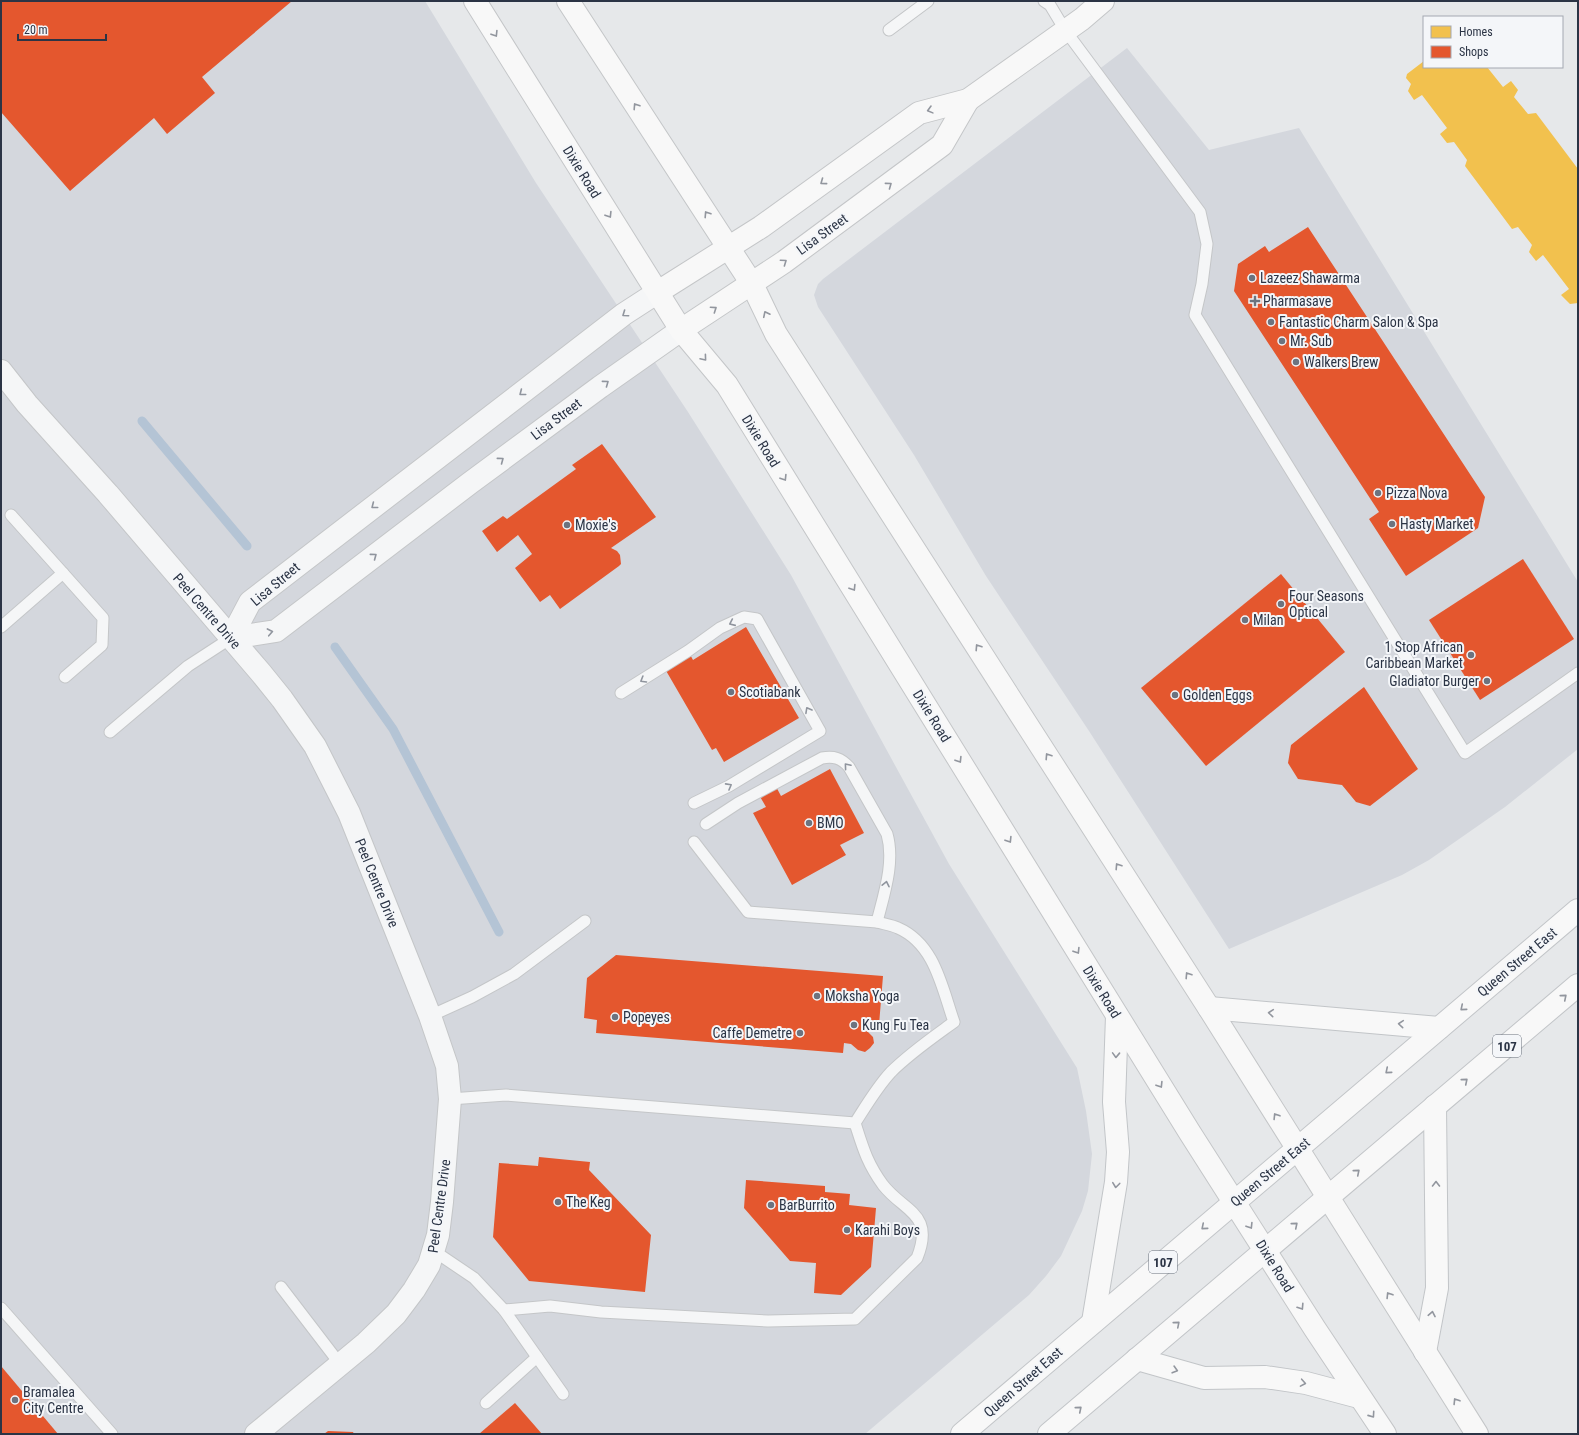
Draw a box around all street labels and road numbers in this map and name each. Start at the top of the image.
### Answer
street label: Dixie Road [560,143,604,201]
street label: Lisa Street [793,210,851,258]
street label: Lisa Street [528,395,584,443]
street label: Dixie Road [739,412,783,470]
street label: Lisa Street [247,559,303,609]
street label: Peel Centre Drive [170,570,244,652]
street label: Dixie Road [910,687,954,745]
street label: Peel Centre Drive [352,836,402,930]
street label: Queen Street East [1474,924,1560,1000]
street label: Dixie Road [1080,963,1124,1021]
road number: 107 [1493,1035,1521,1057]
street label: Queen Street East [1227,1134,1313,1210]
street label: Peel Centre Drive [425,1158,454,1254]
street label: Dixie Road [1253,1237,1297,1295]
road number: 107 [1149,1251,1177,1273]
street label: Queen Street East [981,1344,1065,1420]

